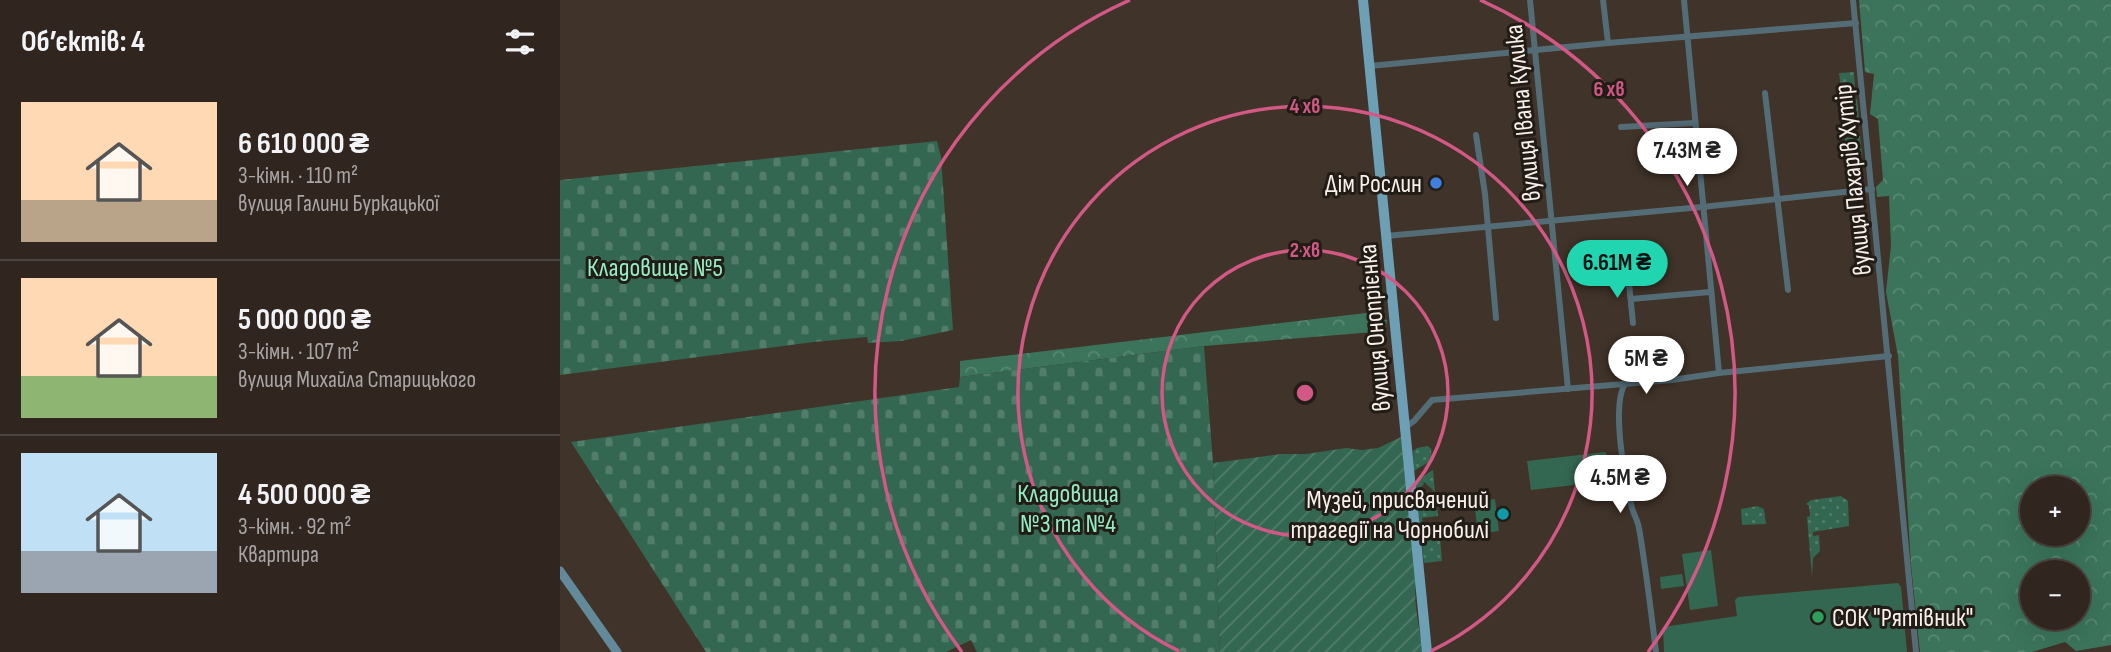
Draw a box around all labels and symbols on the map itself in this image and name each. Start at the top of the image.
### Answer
street label: вулиця Івана Кулика [1499,23,1548,203]
text: 6 хв [1593,77,1625,102]
street label: вулиця Пахарів Хутір [1828,83,1879,277]
text: 4 хв [1290,94,1320,119]
pin: 7.43M ₴ [1622,128,1752,188]
place label: Дім Рослин [1325,169,1422,200]
marker: Дім Рослин [1428,175,1444,191]
text: 2 хв [1290,238,1320,263]
pin: 6.61M ₴ [1552,240,1682,300]
street label: вулиця Онопрієнка [1353,243,1398,413]
park label: Кладовище №5 [587,253,723,284]
pin: 5M ₴ [1605,336,1687,396]
centre of rings [1293,381,1317,405]
pin: 4.5M ₴ [1563,456,1677,515]
park label: Кладовища №3 та №4 [1017,479,1119,540]
place label: Музей, присвячений трагедії на Чорнобилі [1290,485,1489,546]
marker: Музей, присвячений трагедії на Чорнобилі [1495,506,1511,522]
place label: СОК "Рятівник" [1832,603,1973,634]
marker: СОК "Рятівник" [1810,609,1826,625]

